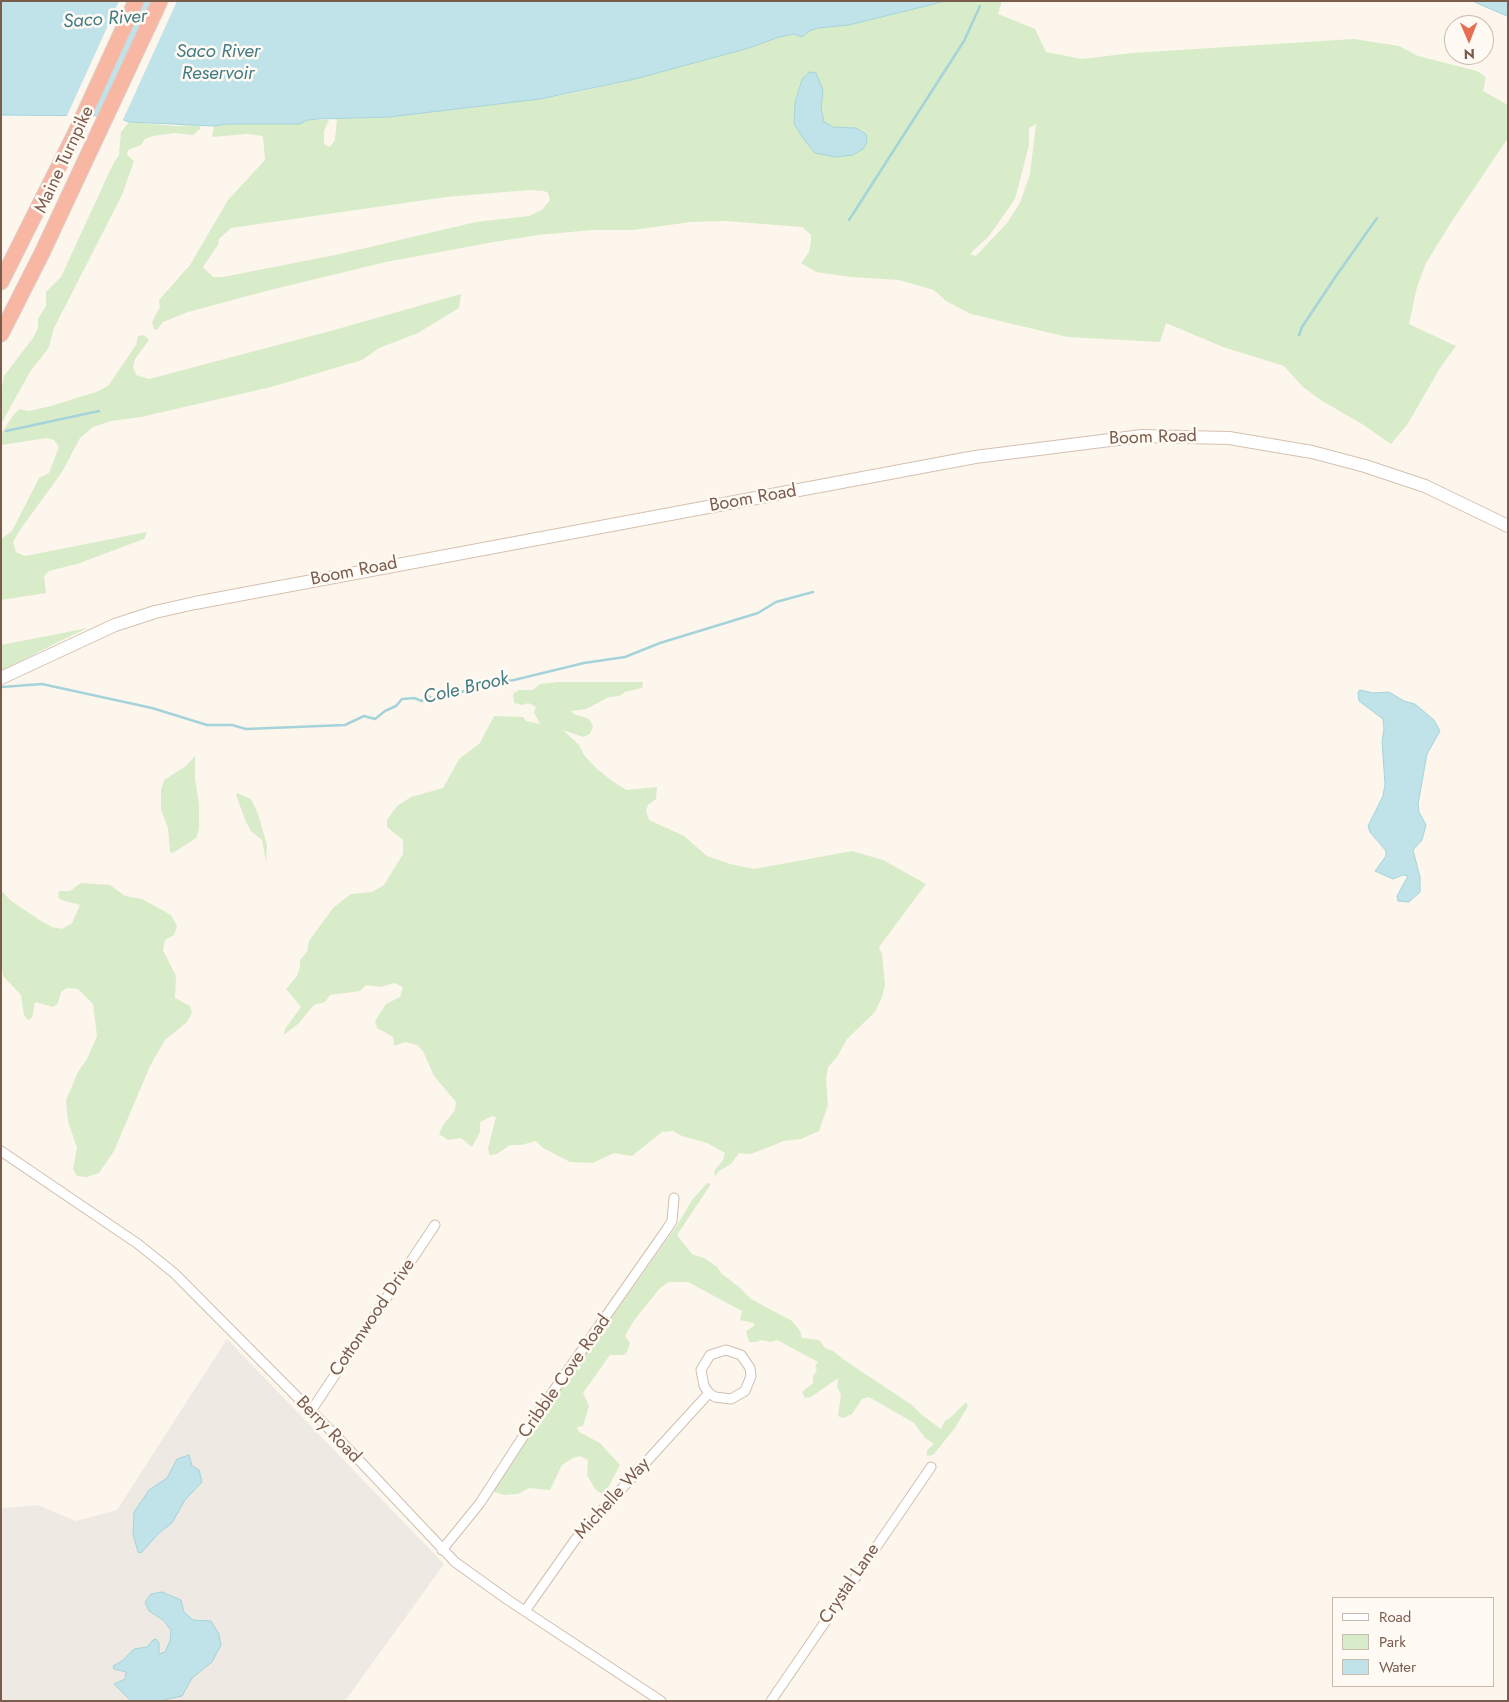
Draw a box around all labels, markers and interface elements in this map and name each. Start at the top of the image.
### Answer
water label: Saco River [62,6,148,34]
north arrow [1444,15,1494,65]
water label: Saco River Reservoir [176,41,260,85]
text: N [1464,44,1475,64]
street label: Maine Turnpike [31,103,99,217]
street label: Boom Road [1109,426,1197,450]
street label: Boom Road [708,481,798,517]
street label: Boom Road [309,553,399,591]
water label: Cole Brook [421,668,511,710]
street label: Cottonwood Drive [326,1255,420,1381]
street label: Cribble Cove Road [514,1311,616,1443]
street label: Berry Road [291,1392,365,1468]
street label: Michelle Way [571,1454,655,1544]
street label: Crystal Lane [815,1540,885,1628]
legend [1332,1597,1494,1687]
text: Road [1379,1606,1411,1628]
text: Park [1379,1631,1406,1653]
text: Water [1379,1656,1416,1678]

